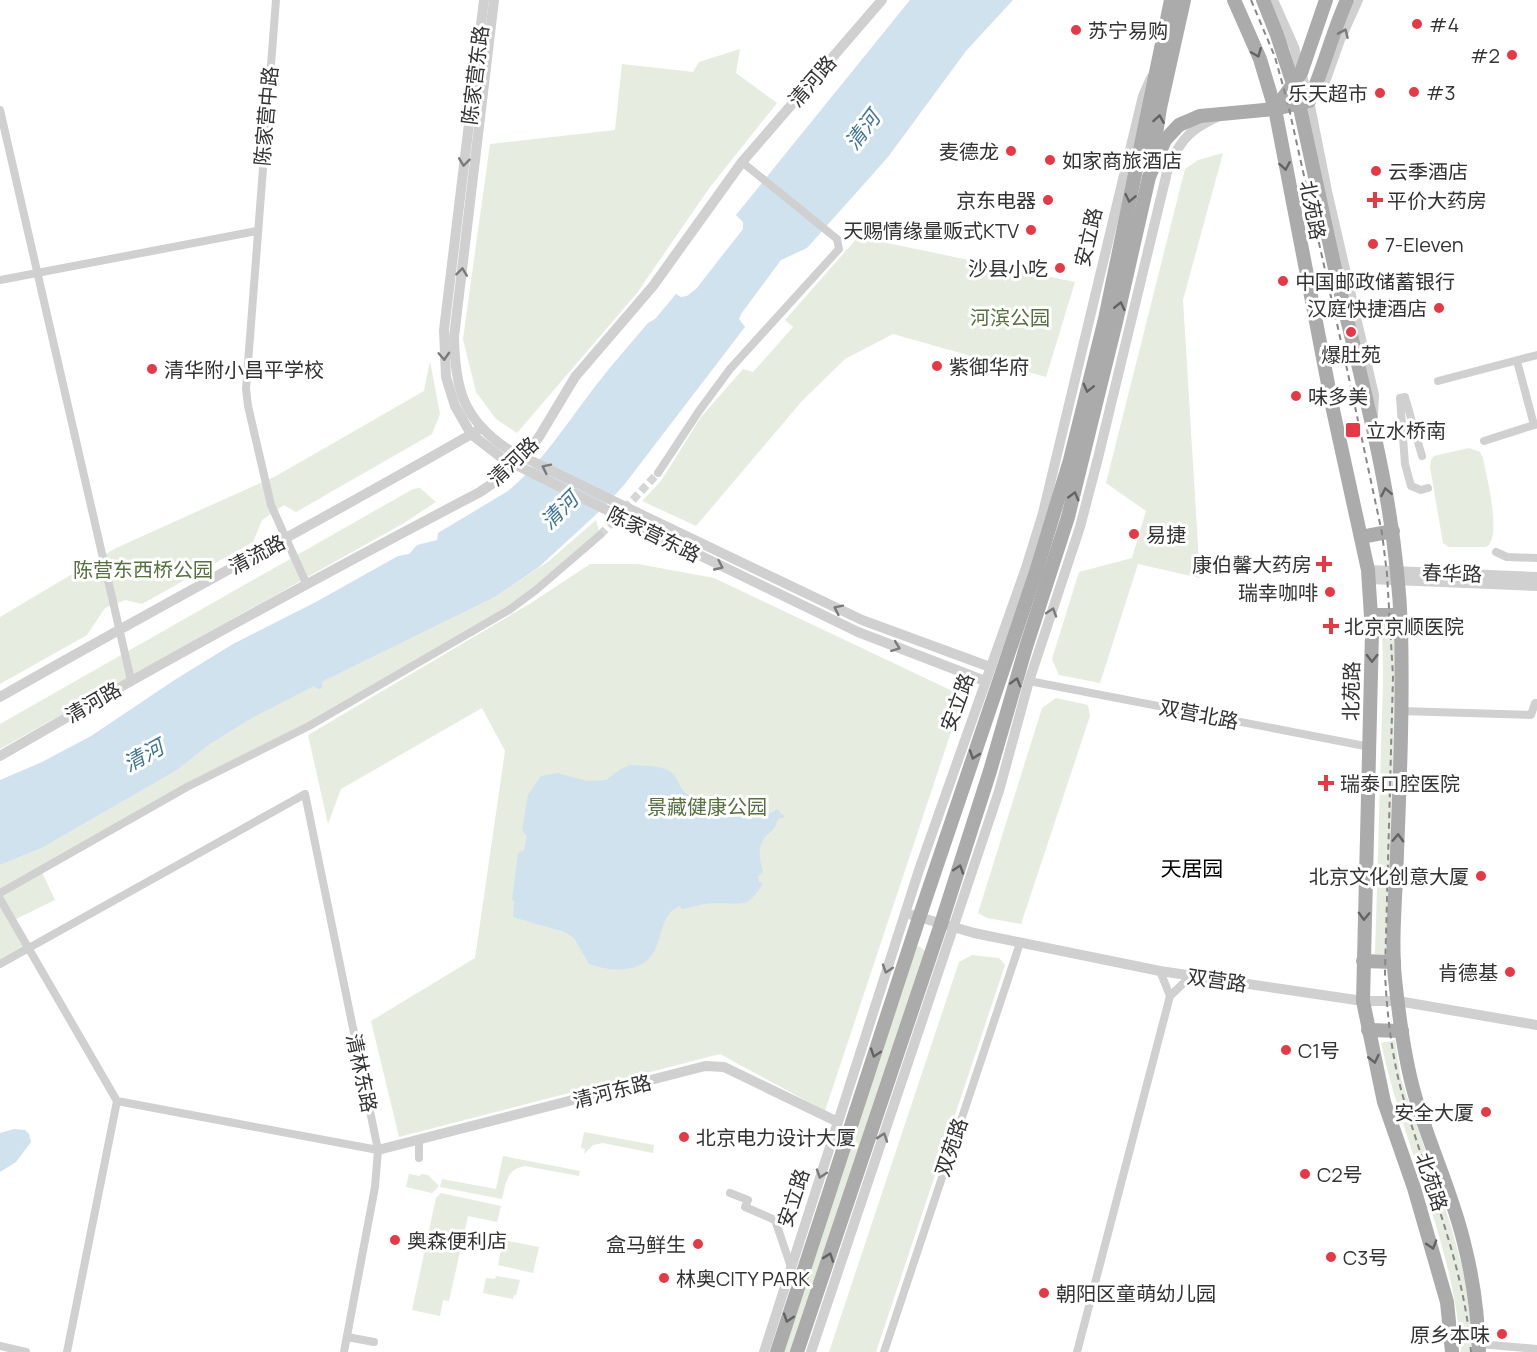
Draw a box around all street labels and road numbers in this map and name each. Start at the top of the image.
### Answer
street label: 陈家营东路 [456,24,494,126]
street label: 清河路 [782,50,842,112]
street label: 陈家营中路 [248,65,284,167]
street label: 北苑路 [1294,178,1332,242]
street label: 安立路 [1068,205,1108,269]
street label: 清河路 [482,430,544,492]
street label: 陈家营东路 [603,500,705,568]
street label: 清流路 [224,528,290,580]
street label: 春华路 [1422,558,1482,588]
street label: 北苑路 [1337,661,1365,721]
street label: 安立路 [934,669,980,735]
street label: 清河路 [60,675,126,729]
street label: 双营北路 [1157,693,1241,735]
street label: 双营路 [1185,962,1249,998]
street label: 清林东路 [340,1031,384,1115]
street label: 清河东路 [570,1068,654,1114]
street label: 双苑路 [928,1114,974,1180]
street label: 北苑路 [1410,1149,1454,1215]
street label: 安立路 [771,1165,815,1231]

